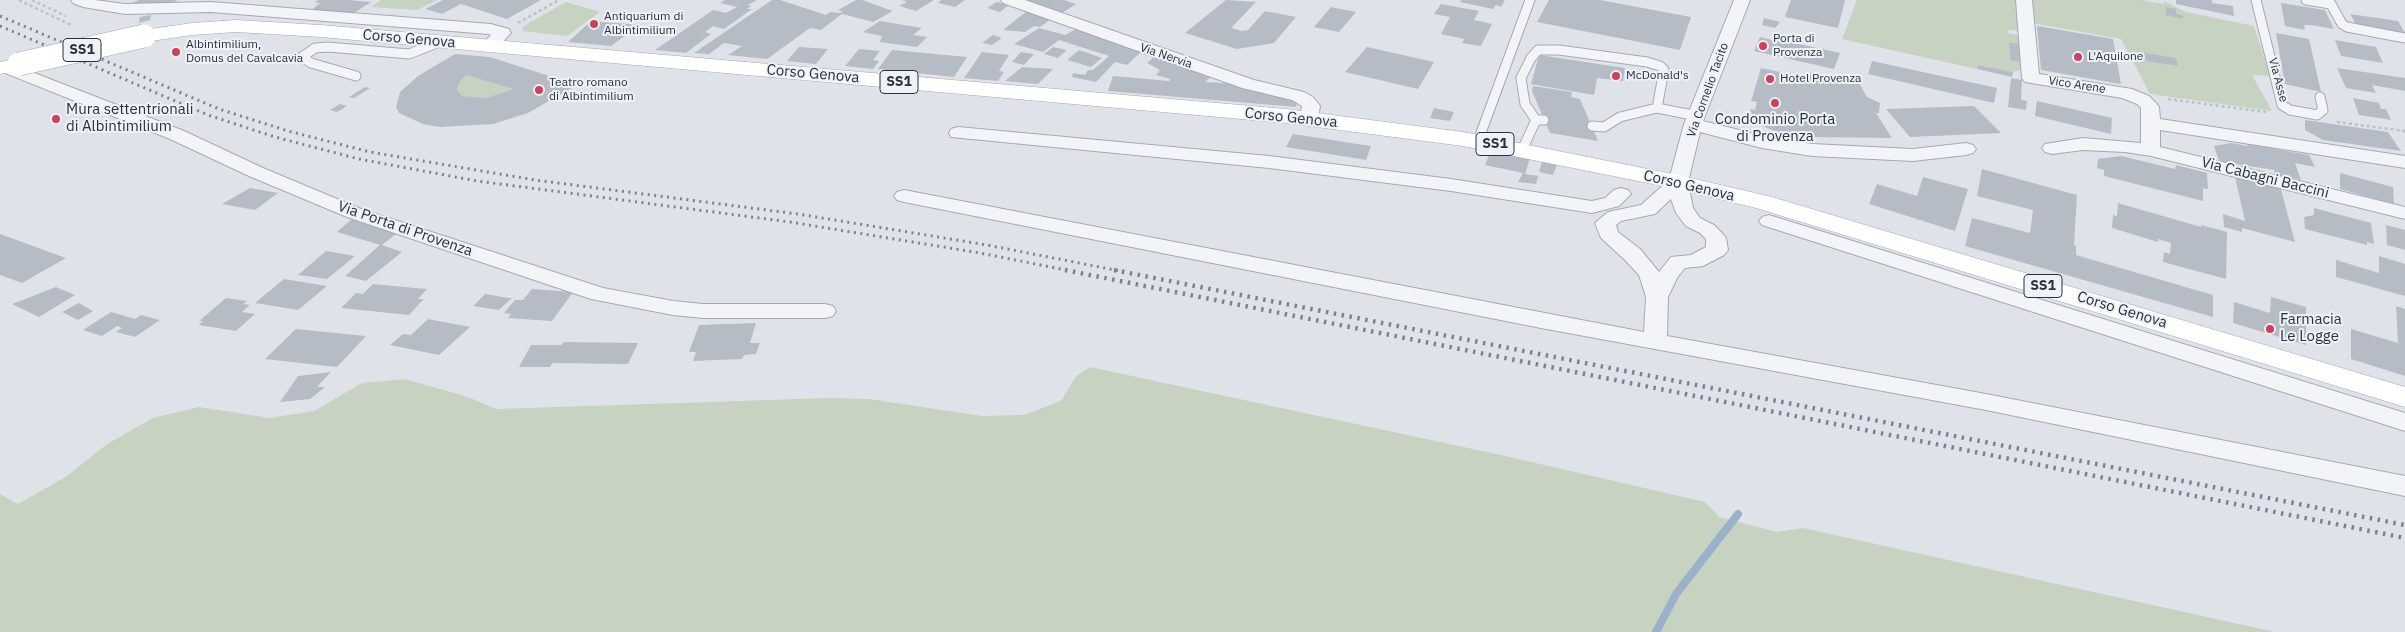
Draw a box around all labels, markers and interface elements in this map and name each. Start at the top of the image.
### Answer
place label: Antiquarium di Albintimilium [604,10,683,38]
marker: Antiquarium di Albintimilium [588,18,600,30]
street label: Corso Genova [362,26,456,52]
place label: Porta di Provenza [1773,32,1822,60]
road number: SS1 [63,38,101,62]
place label: Albintimilium, Domus del Cavalcavia [186,38,303,66]
street label: Via Nervia [1138,40,1194,72]
marker: Porta di Provenza [1757,40,1769,52]
street label: Via Cornelio Tacito [1684,41,1732,139]
marker: Albintimilium, Domus del Cavalcavia [170,46,182,58]
place label: L'Aquilone [2088,50,2143,64]
marker: L'Aquilone [2072,51,2084,63]
street label: Via Asse [2265,56,2291,104]
street label: Corso Genova [766,61,860,87]
place label: McDonald's [1626,69,1689,83]
road number: SS1 [880,70,918,94]
marker: McDonald's [1610,70,1622,82]
place label: Hotel Provenza [1780,72,1861,86]
marker: Hotel Provenza [1764,73,1776,85]
street label: Vico Arene [2047,73,2107,97]
place label: Teatro romano di Albintimilium [549,76,634,104]
marker: Teatro romano di Albintimilium [533,84,545,96]
marker: Condominio Porta di Provenza [1769,97,1781,109]
place label: Mura settentrionali di Albintimilium [66,101,194,136]
street label: Corso Genova [1244,104,1338,132]
place label: Condominio Porta di Provenza [1715,111,1835,146]
marker: Mura settentrionali di Albintimilium [50,113,62,125]
road number: SS1 [1476,132,1514,156]
street label: Via Cabagni Baccini [2199,153,2331,203]
street label: Corso Genova [1642,167,1736,205]
street label: Via Porta di Provenza [335,197,475,261]
road number: SS1 [2024,274,2062,298]
street label: Corso Genova [2075,288,2169,332]
place label: Farmacia Le Logge [2280,311,2342,346]
marker: Farmacia Le Logge [2264,323,2276,335]

